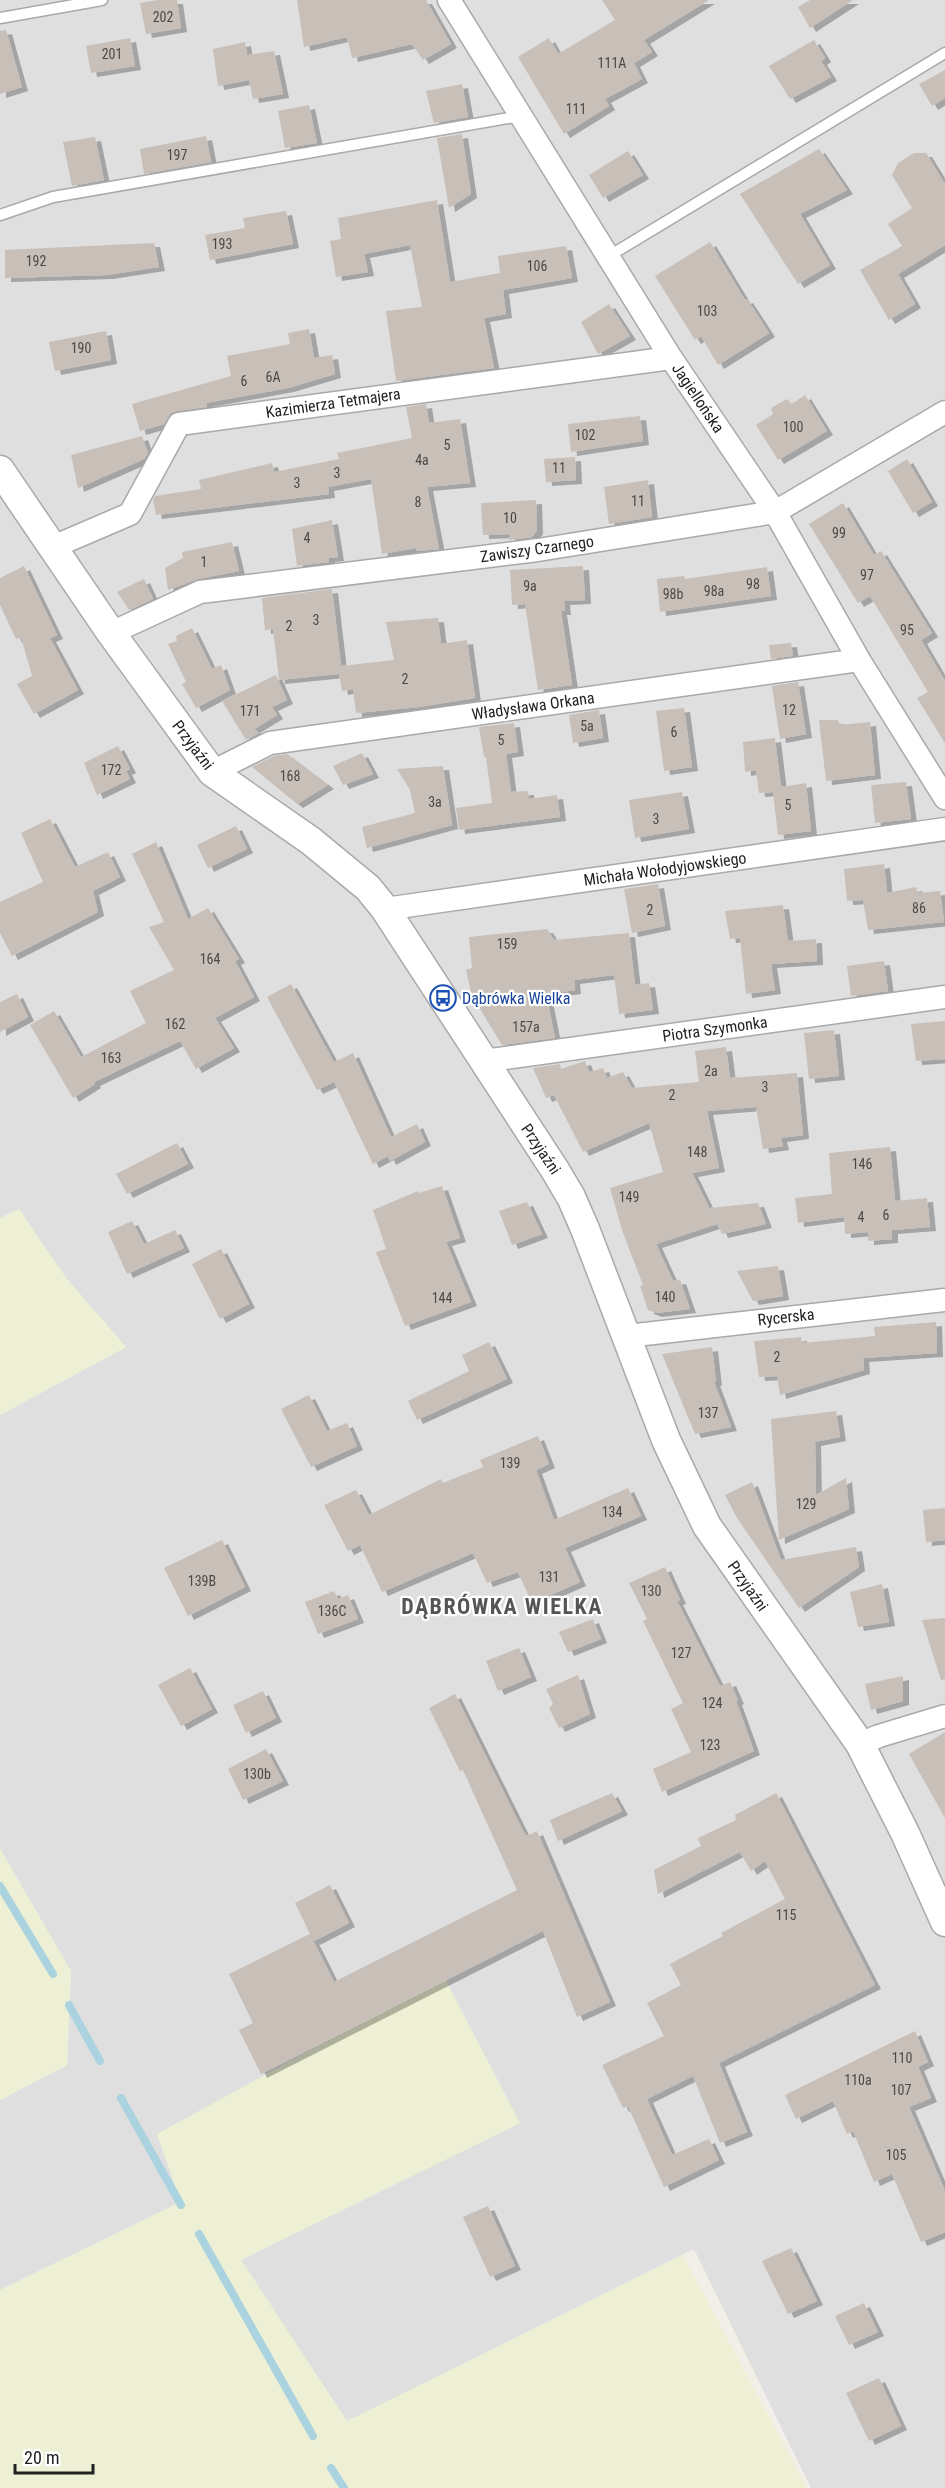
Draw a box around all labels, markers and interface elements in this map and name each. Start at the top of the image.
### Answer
house number: 202 [153,9,173,25]
house number: 201 [102,46,122,62]
house number: 111A [598,55,626,71]
house number: 111 [566,101,586,117]
house number: 197 [167,147,187,163]
house number: 193 [212,236,232,252]
house number: 192 [26,253,46,269]
house number: 106 [527,258,547,274]
house number: 103 [697,303,717,319]
house number: 190 [71,340,91,356]
street label: Jagiellońska [668,360,728,436]
house number: 6A [266,369,280,385]
house number: 6 [241,373,248,389]
street label: Kazimierza Tetmajera [264,384,402,422]
house number: 100 [783,419,803,435]
house number: 102 [575,427,595,443]
house number: 5 [444,437,451,453]
house number: 4a [415,452,429,468]
house number: 11 [552,460,566,476]
house number: 3 [334,465,340,481]
house number: 3 [294,475,300,491]
house number: 11 [631,493,645,509]
house number: 8 [415,494,422,510]
house number: 10 [503,510,517,526]
house number: 99 [832,525,846,541]
house number: 4 [304,530,311,546]
street label: Zawiszy Czarnego [479,532,595,566]
house number: 1 [201,554,207,570]
house number: 97 [860,567,874,583]
house number: 98 [746,576,760,592]
house number: 9a [523,578,537,594]
house number: 98a [704,583,724,599]
house number: 98b [663,586,683,602]
house number: 3 [313,612,319,628]
house number: 2 [286,618,293,634]
house number: 95 [900,622,914,638]
house number: 2 [402,671,409,687]
street label: Władysława Orkana [470,688,596,724]
house number: 12 [782,702,796,718]
house number: 171 [240,703,260,719]
street label: Przyjaźni [168,716,218,774]
house number: 5a [580,718,594,734]
house number: 6 [671,724,678,740]
house number: 5 [498,732,505,748]
house number: 172 [101,762,121,778]
house number: 168 [280,768,300,784]
house number: 3a [428,794,442,810]
house number: 5 [785,797,792,813]
house number: 3 [653,811,659,827]
street label: Michała Wołodyjowskiego [582,848,748,890]
house number: 86 [912,900,926,916]
house number: 2 [647,902,654,918]
house number: 159 [497,936,517,952]
house number: 164 [200,951,220,967]
bus stop icon: Dąbrówka Wielka [428,983,458,1013]
place label: Dąbrówka Wielka [462,989,570,1008]
street label: Piotra Szymonka [661,1012,769,1046]
house number: 162 [165,1016,185,1032]
house number: 157a [512,1019,540,1035]
house number: 163 [101,1050,121,1066]
house number: 2a [704,1063,718,1079]
house number: 3 [762,1079,768,1095]
house number: 2 [669,1087,676,1103]
street label: Przyjaźni [517,1120,565,1178]
house number: 148 [687,1144,707,1160]
house number: 146 [852,1156,872,1172]
house number: 149 [619,1189,639,1205]
house number: 6 [883,1207,890,1223]
house number: 4 [858,1209,865,1225]
house number: 140 [655,1289,675,1305]
house number: 144 [432,1290,452,1306]
street label: Rycerska [757,1305,815,1329]
house number: 2 [774,1349,781,1365]
house number: 137 [698,1405,718,1421]
house number: 139 [500,1455,520,1471]
house number: 129 [796,1496,816,1512]
house number: 134 [602,1504,622,1520]
street label: Przyjaźni [724,1557,772,1615]
house number: 131 [539,1569,559,1585]
house number: 139B [188,1573,216,1589]
house number: 130 [641,1583,661,1599]
district label: DĄBRÓWKA WIELKA [401,1593,603,1619]
house number: 136C [318,1603,346,1619]
house number: 127 [671,1645,691,1661]
house number: 124 [702,1695,722,1711]
house number: 123 [700,1737,720,1753]
house number: 130b [243,1766,271,1782]
house number: 115 [776,1907,796,1923]
house number: 110 [892,2050,912,2066]
house number: 110a [844,2072,872,2088]
house number: 107 [891,2082,911,2098]
house number: 105 [886,2147,906,2163]
scale bar [15,2437,93,2475]
text: 20 m [24,2447,59,2468]

